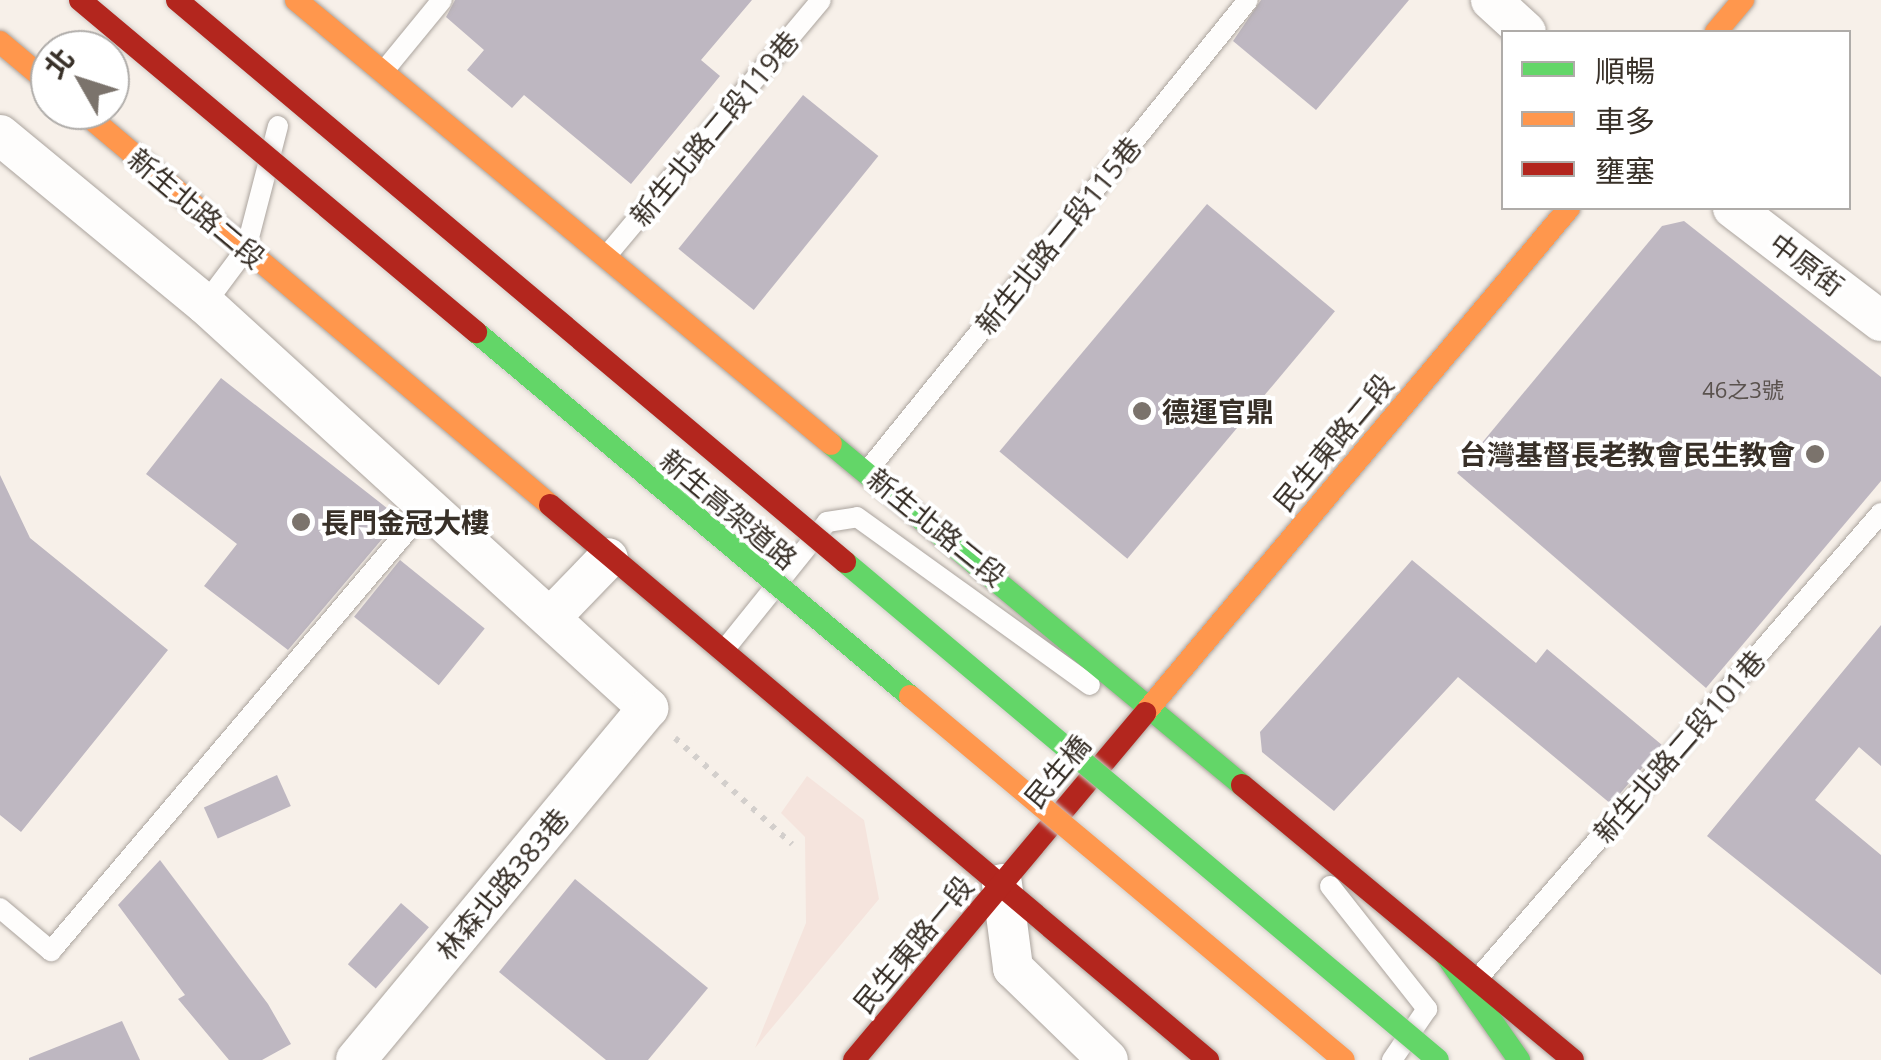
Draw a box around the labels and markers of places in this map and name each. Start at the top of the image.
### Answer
place label: 德運官鼎 [1162,394,1274,428]
marker: 德運官鼎 [1131,400,1153,422]
place label: 台灣基督長老教會民生教會 [1459,437,1795,471]
marker: 台灣基督長老教會民生教會 [1804,443,1826,465]
place label: 長門金冠大樓 [321,505,489,539]
marker: 長門金冠大樓 [290,511,312,533]

